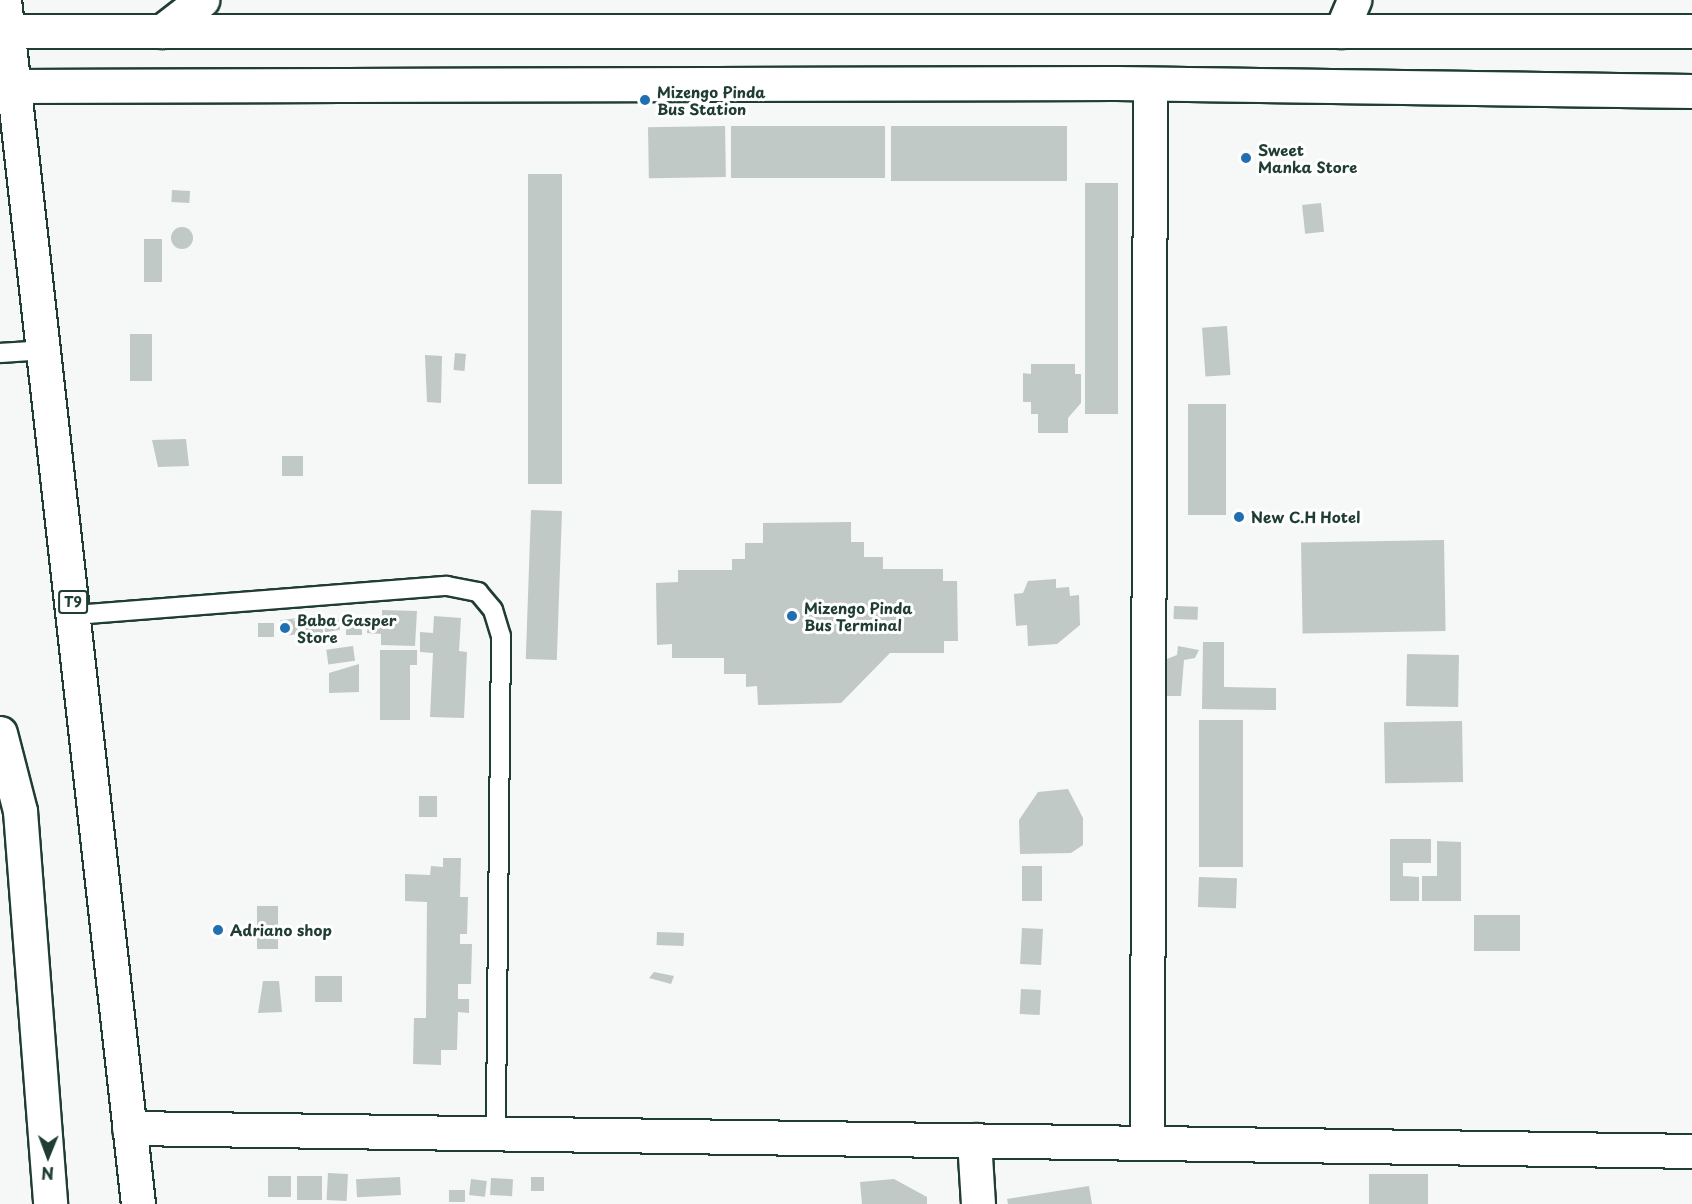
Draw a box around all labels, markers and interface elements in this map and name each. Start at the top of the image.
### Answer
place label: Mizengo Pinda Bus Station [657,82,766,117]
marker: Mizengo Pinda Bus Station [638,93,652,107]
place label: Sweet Manka Store [1258,140,1357,175]
marker: Sweet Manka Store [1239,151,1253,165]
place label: New C.H Hotel [1251,508,1361,526]
marker: New C.H Hotel [1232,510,1246,524]
road number: T9 [58,591,88,613]
place label: Mizengo Pinda Bus Terminal [804,598,913,633]
marker: Mizengo Pinda Bus Terminal [785,609,799,623]
place label: Baba Gasper Store [297,610,397,645]
marker: Baba Gasper Store [278,621,292,635]
place label: Adriano shop [230,921,332,939]
marker: Adriano shop [211,923,225,937]
north arrow [18,1126,78,1186]
text: N [41,1162,54,1186]

